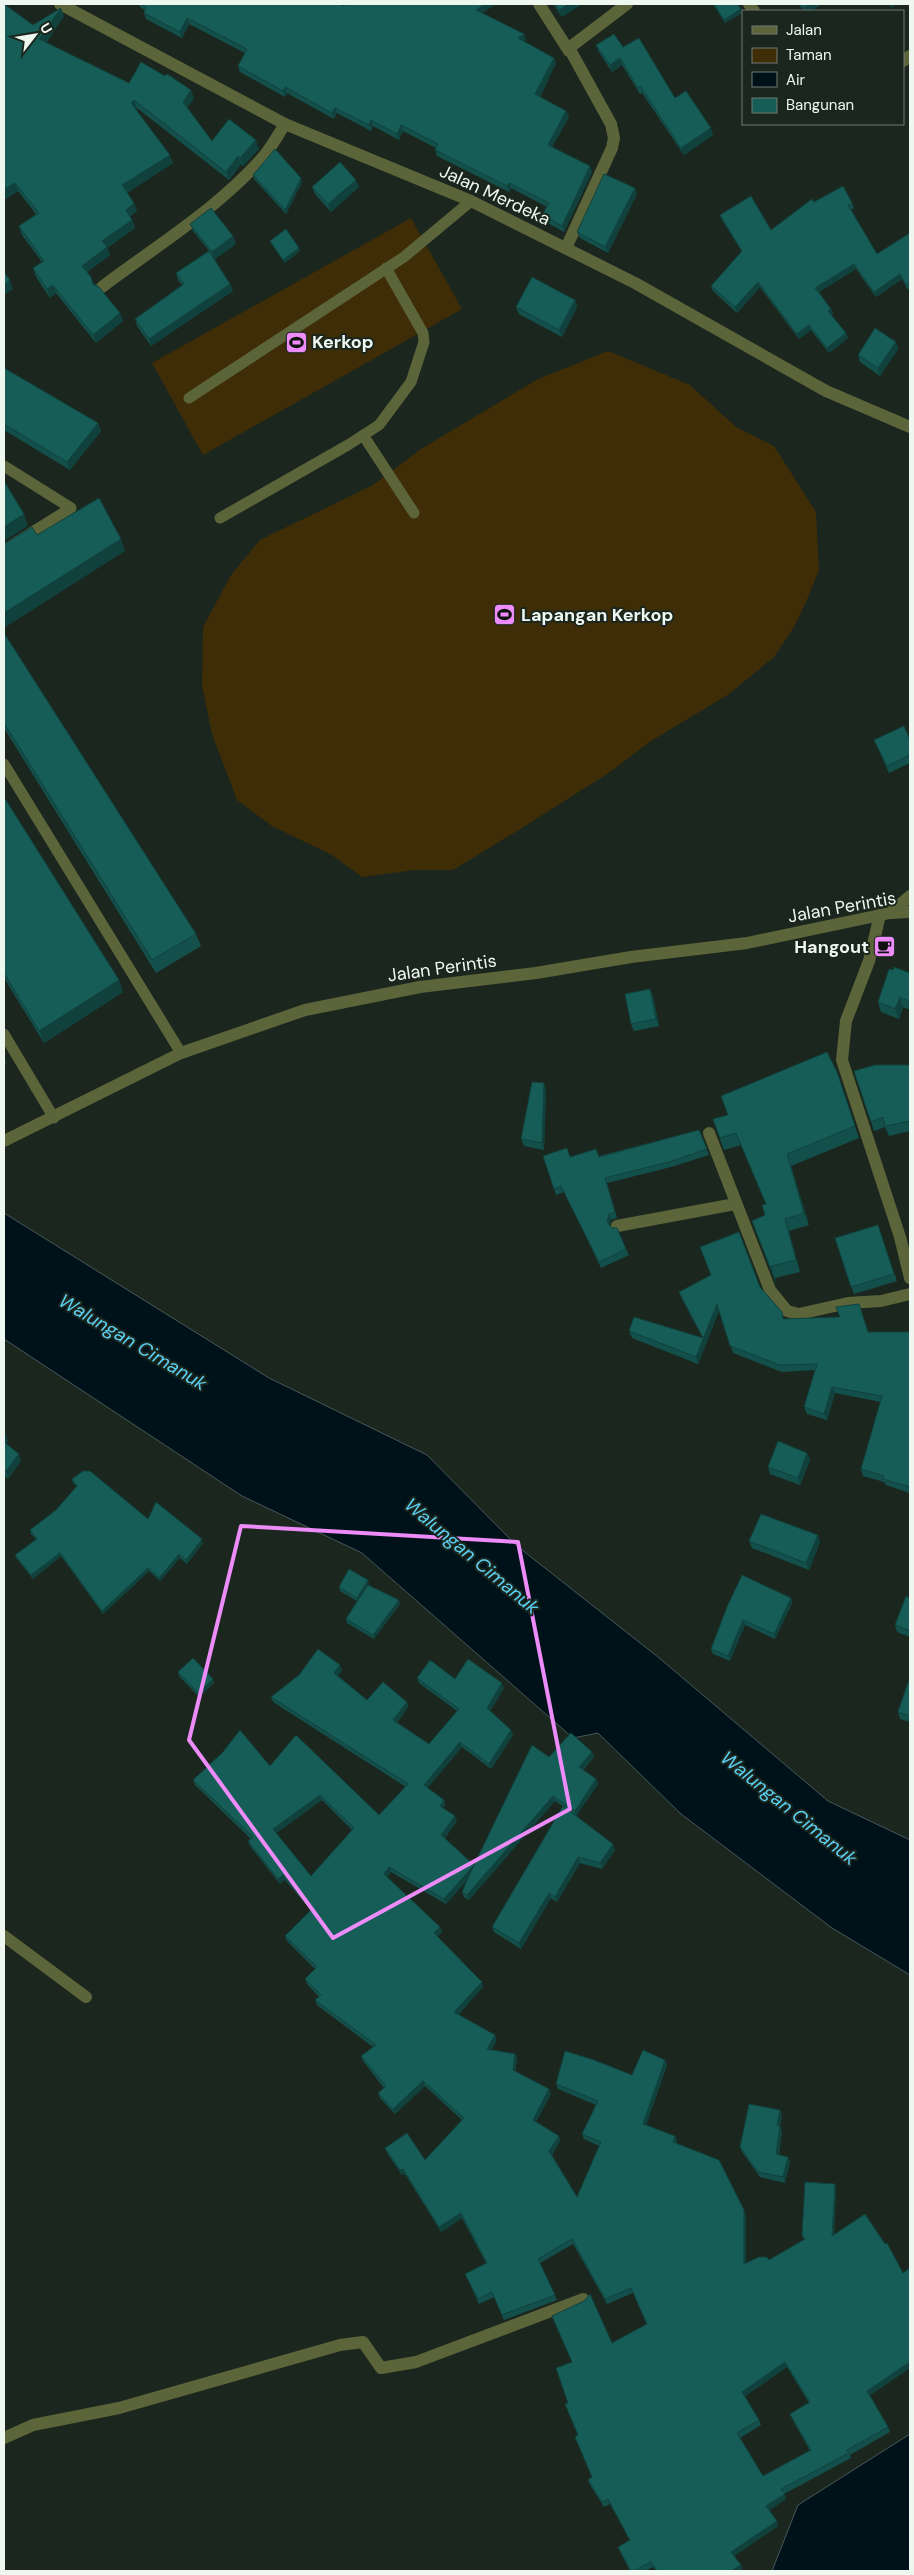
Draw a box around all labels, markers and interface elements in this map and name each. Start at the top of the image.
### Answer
north arrow [10,10,60,60]
legend [742,10,904,125]
text: U [36,20,56,37]
text: Jalan [786,20,822,40]
text: Taman [786,45,832,65]
text: Air [786,70,806,90]
text: Bangunan [786,95,854,115]
street label: Jalan Merdeka [436,159,554,231]
sports icon: Kerkop [284,330,308,354]
place label: Kerkop [312,330,374,354]
sports icon: Lapangan Kerkop [493,603,517,627]
place label: Lapangan Kerkop [521,603,673,627]
street label: Jalan Perintis [786,886,898,928]
place label: Hangout [794,935,869,959]
cafe icon: Hangout [873,935,897,959]
street label: Jalan Perintis [386,948,498,988]
water label: Walungan Cimanuk [54,1288,212,1396]
water label: Walungan Cimanuk [399,1492,545,1620]
water label: Walungan Cimanuk [716,1745,863,1871]

